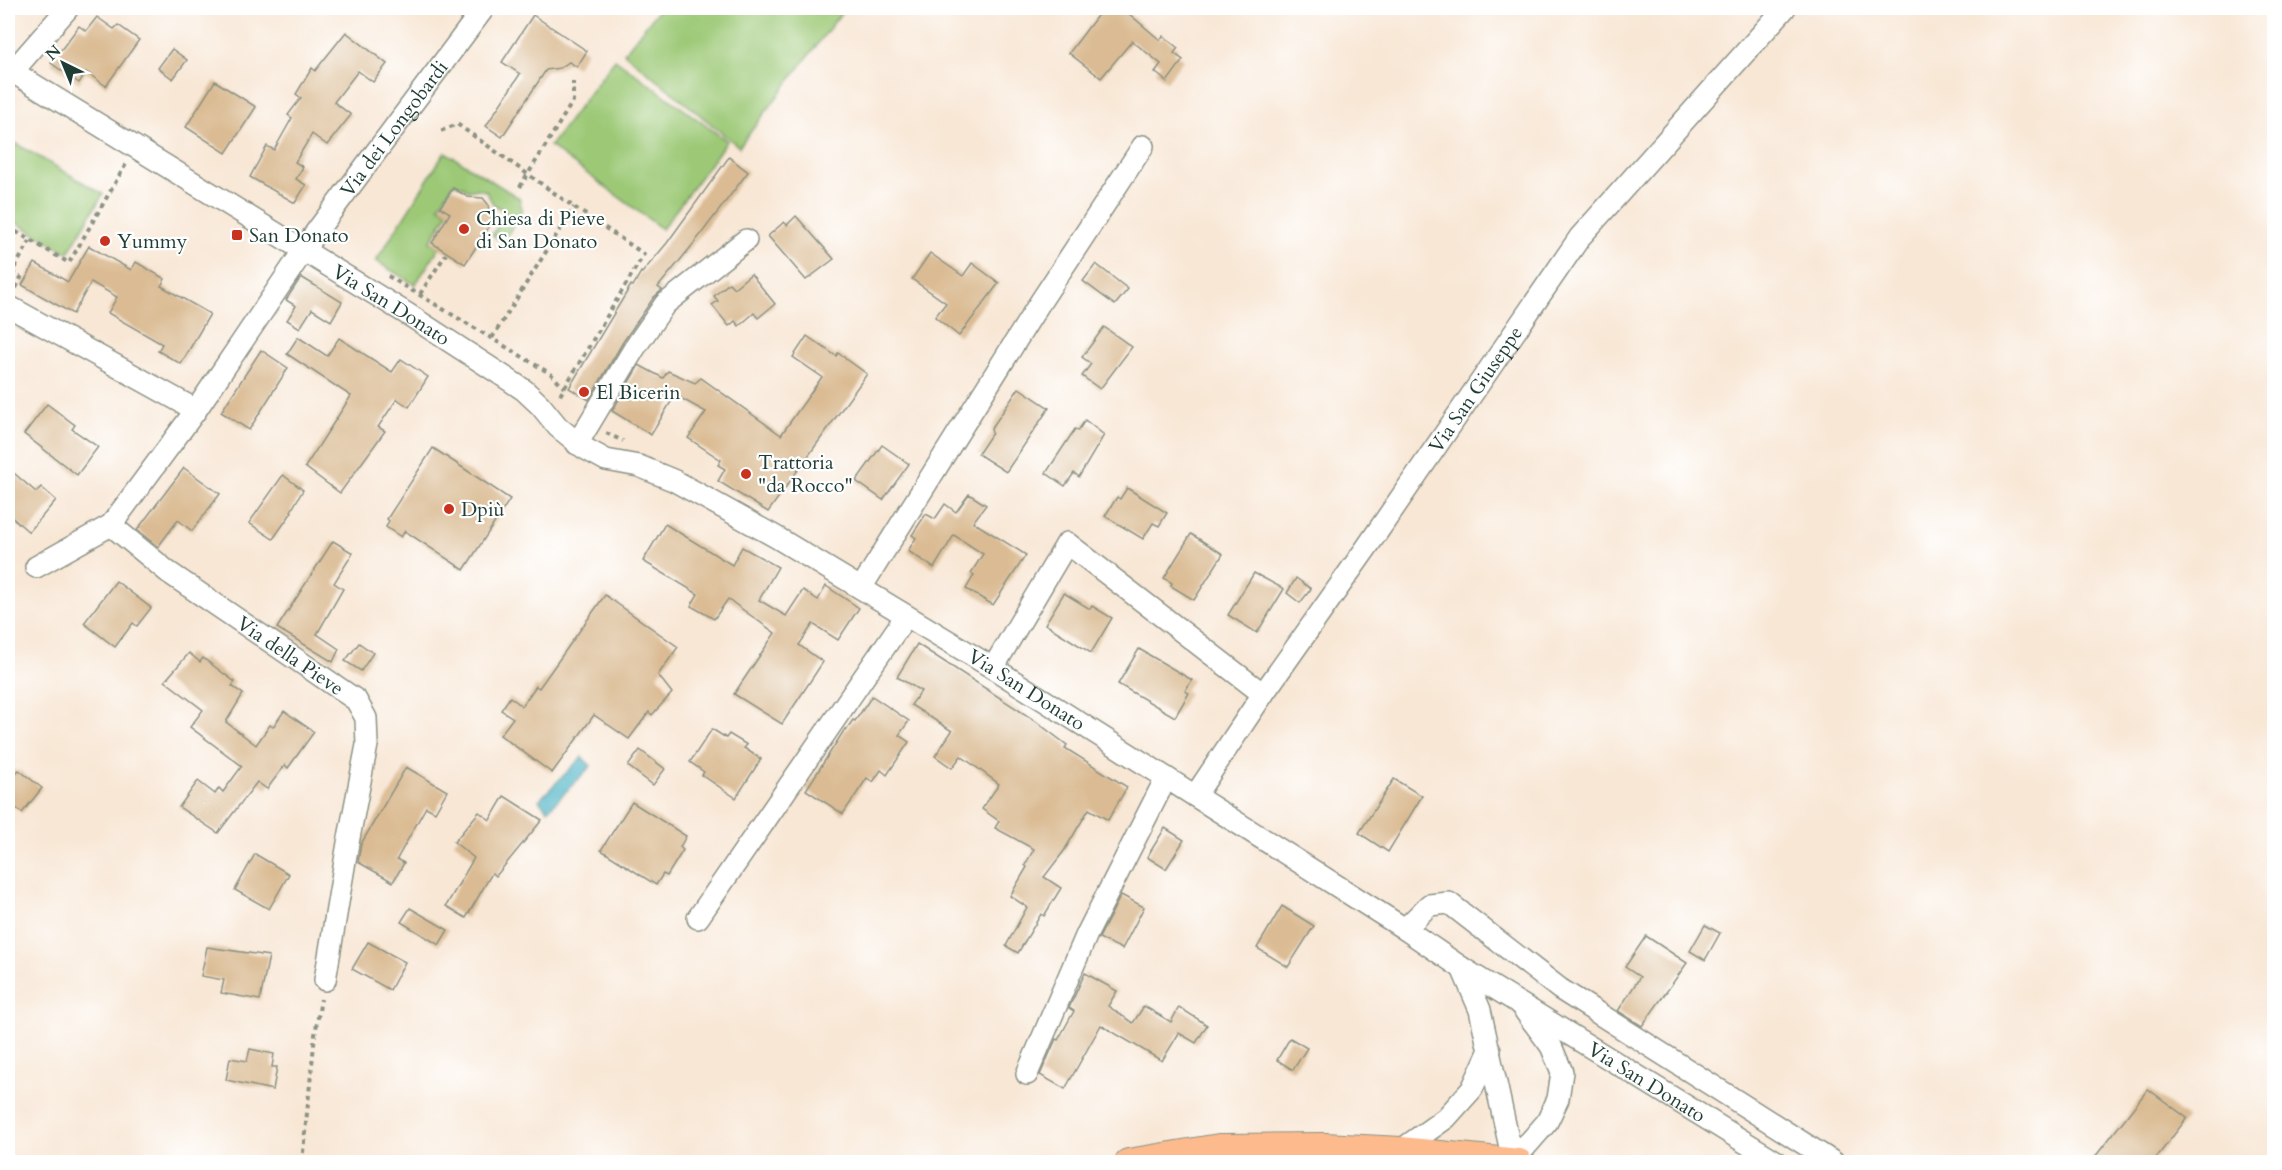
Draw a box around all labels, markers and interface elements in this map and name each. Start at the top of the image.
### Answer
north arrow [33,33,93,93]
text: N [41,40,66,66]
street label: Via dei Longobardi [333,54,454,202]
place label: Chiesa di Pieve di San Donato [476,205,605,255]
place label: San Donato [249,222,349,249]
marker: Chiesa di Pieve di San Donato [457,222,471,236]
place label: Yummy [117,228,188,255]
marker: San Donato [230,228,244,242]
marker: Yummy [98,234,112,248]
street label: Via San Donato [327,258,456,352]
street label: Via San Giuseppe [1422,320,1529,458]
place label: El Bicerin [596,379,681,406]
marker: El Bicerin [577,385,591,399]
place label: Trattoria "da Rocco" [758,449,853,499]
marker: Trattoria "da Rocco" [739,467,753,481]
place label: Dpiù [461,496,505,523]
marker: Dpiù [442,502,456,516]
street label: Via della Pieve [232,609,349,701]
street label: Via San Donato [963,642,1091,737]
street label: Via San Donato [1583,1035,1711,1129]

